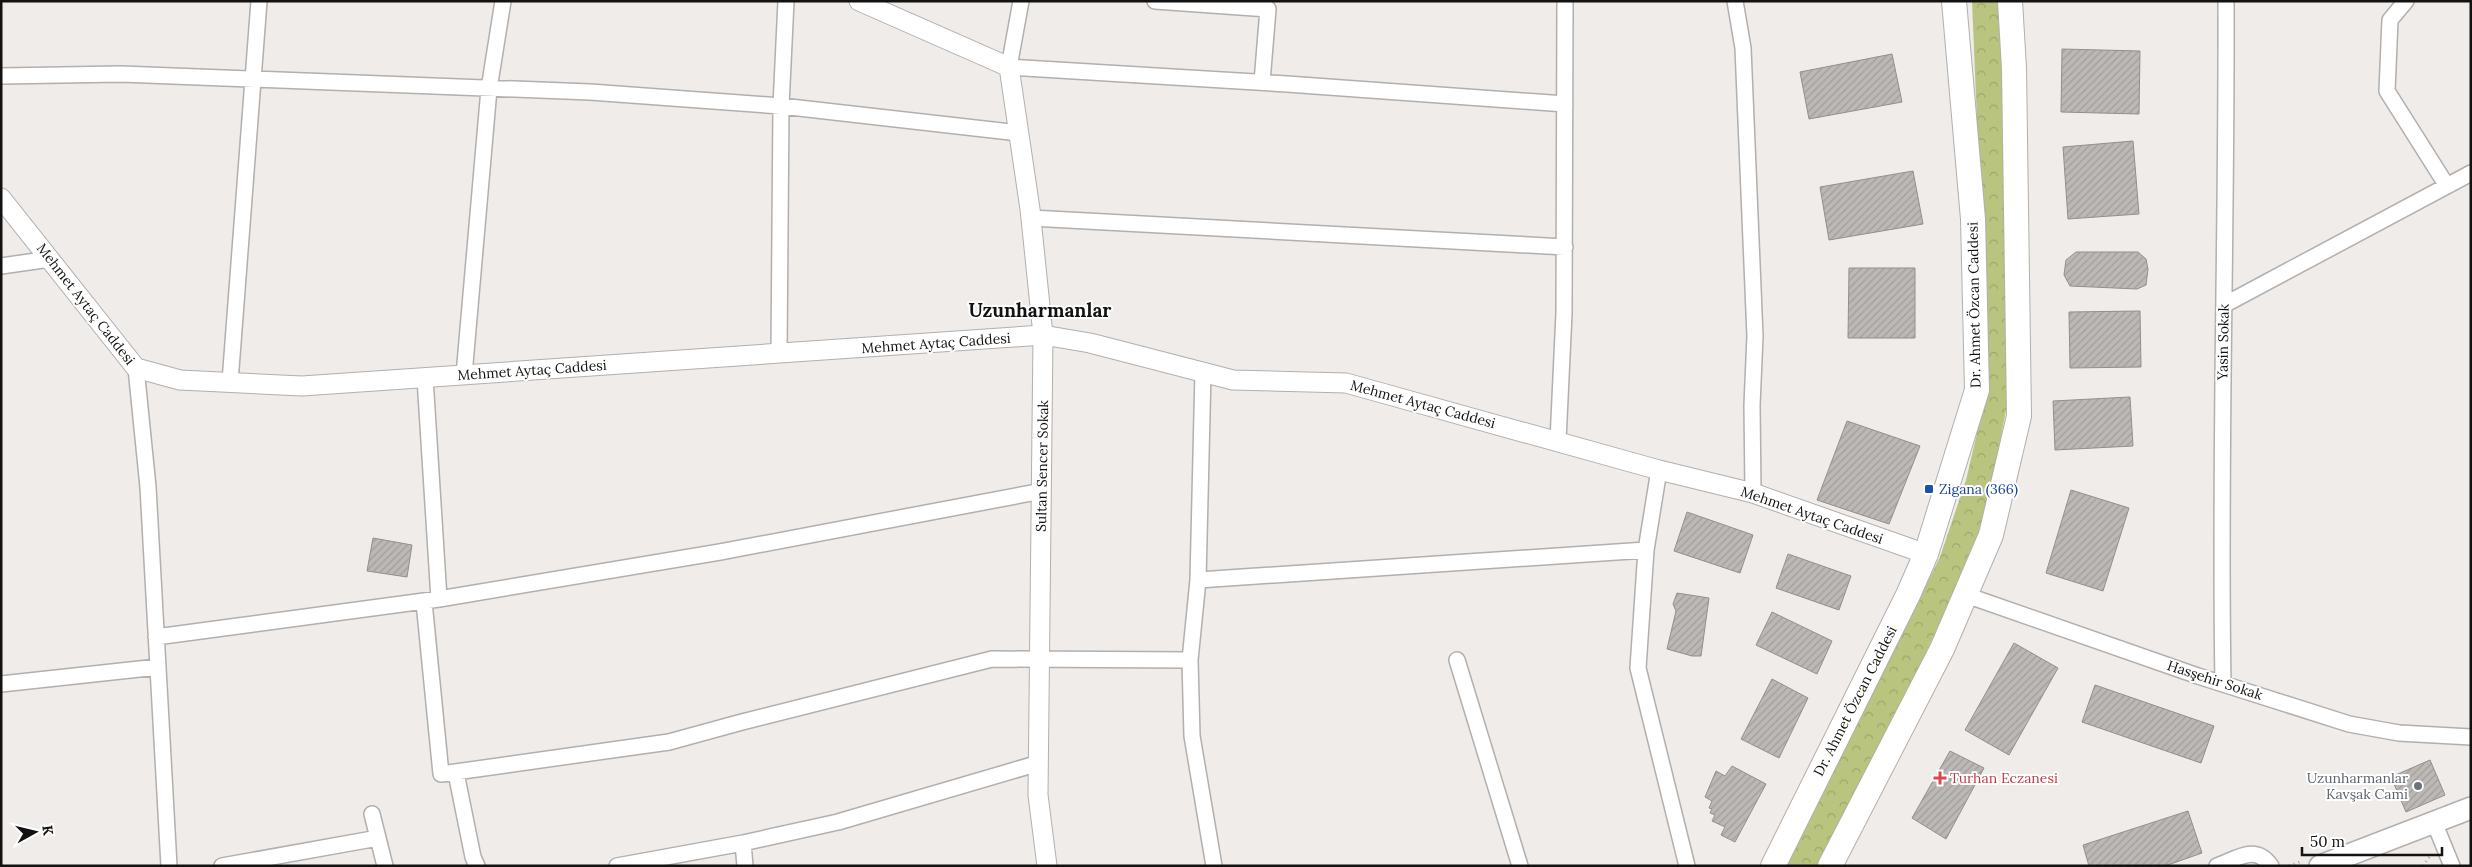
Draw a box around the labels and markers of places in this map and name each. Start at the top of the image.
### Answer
place label: Zigana (366) [1939,480,2018,498]
marker: Zigana (366) [1923,483,1935,495]
place label: Turhan Eczanesi [1950,769,2058,787]
place label: Uzunharmanlar Kavşak Cami [2307,769,2408,803]
marker: Turhan Eczanesi [1934,772,1946,784]
marker: Uzunharmanlar Kavşak Cami [2412,780,2424,792]

